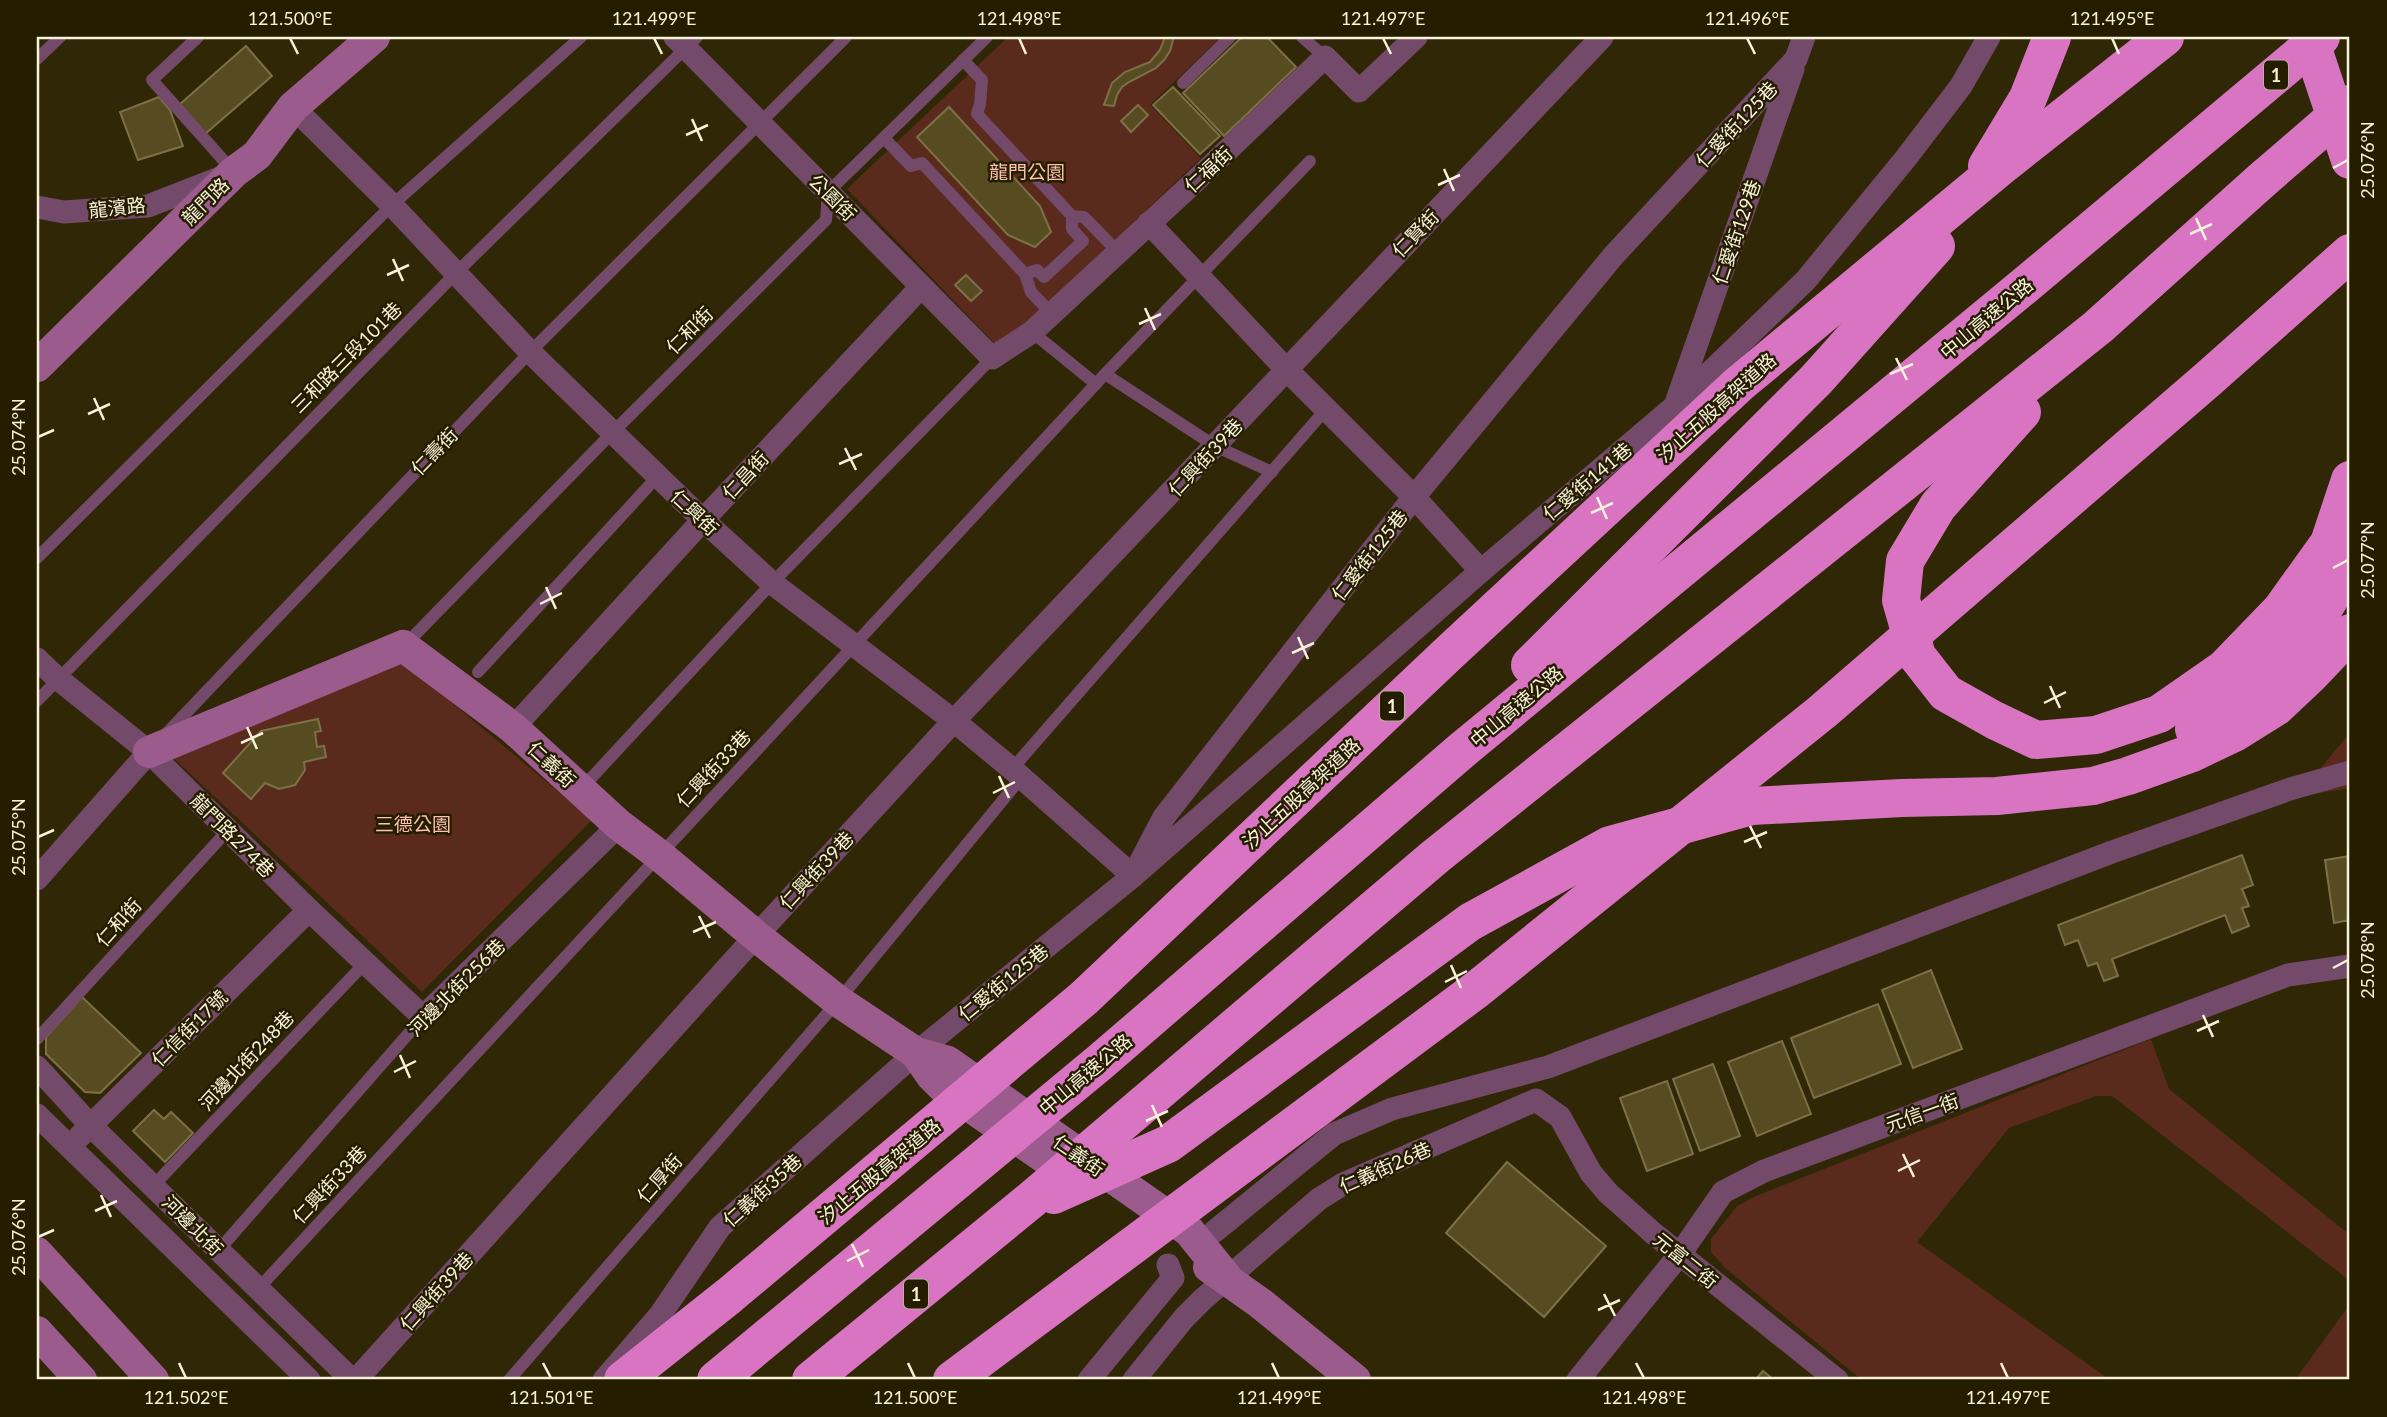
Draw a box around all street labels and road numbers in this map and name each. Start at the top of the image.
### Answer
road number: 1 [2264,60,2288,90]
street label: 仁愛街125巷 [1690,76,1782,172]
street label: 仁福街 [1179,141,1237,197]
street label: 公園街 [805,169,861,225]
street label: 龍門路 [177,173,233,229]
street label: 仁愛街129巷 [1707,177,1765,287]
street label: 龍濱路 [87,193,147,221]
street label: 仁賢街 [1387,205,1443,261]
street label: 中山高速公路 [1935,273,2037,363]
street label: 三和路三段101巷 [286,297,406,417]
street label: 仁和街 [661,302,717,358]
street label: 汐止五股高架道路 [1652,348,1780,466]
street label: 仁興街39巷 [1163,413,1247,501]
street label: 仁壽街 [406,423,462,479]
street label: 仁愛街141巷 [1538,437,1636,525]
street label: 仁昌街 [717,446,773,504]
street label: 仁興街 [666,484,724,540]
street label: 仁愛街125巷 [1326,505,1412,605]
street label: 中山高速公路 [1465,661,1567,751]
road number: 1 [1380,692,1404,720]
street label: 仁興街33巷 [671,724,755,812]
street label: 汐止五股高架道路 [1238,733,1364,853]
street label: 仁義街 [523,736,581,792]
street label: 龍門路274巷 [186,788,280,882]
street label: 仁興街39巷 [774,826,858,914]
street label: 仁和街 [90,893,146,951]
street label: 河邊北街256巷 [403,934,509,1040]
street label: 仁愛街125巷 [953,939,1053,1025]
street label: 仁信街17號 [146,985,232,1071]
street label: 河邊北街248巷 [194,1005,298,1115]
street label: 中山高速公路 [1034,1029,1136,1119]
street label: 元信一街 [1882,1088,1962,1136]
street label: 汐止五股高架道路 [813,1113,945,1229]
street label: 仁義街 [1049,1129,1109,1181]
street label: 仁義街26巷 [1336,1137,1434,1197]
street label: 仁興街33巷 [287,1140,371,1228]
street label: 仁厚街 [632,1149,686,1207]
street label: 仁義街35巷 [718,1149,806,1231]
street label: 河邊北街 [158,1190,228,1260]
street label: 元富二街 [1649,1227,1723,1293]
street label: 仁興街39巷 [395,1247,477,1335]
road number: 1 [904,1280,928,1308]

